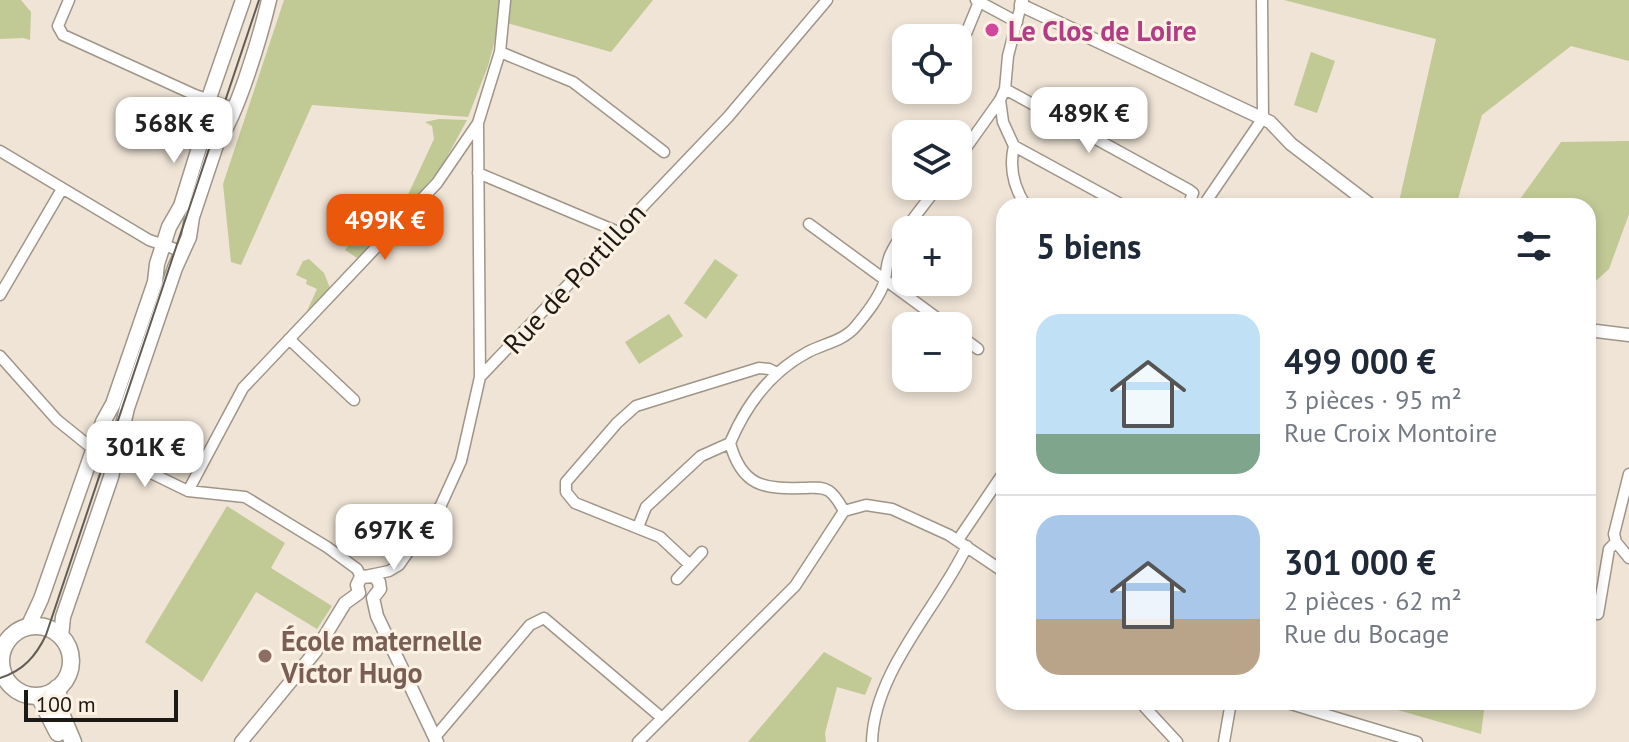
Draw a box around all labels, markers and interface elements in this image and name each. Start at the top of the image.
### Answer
place label: Le Clos de Loire [1008,12,1197,49]
marker: Le Clos de Loire [983,21,1001,39]
map controls [892,24,972,392]
button: locate [892,24,972,104]
pin: 489K € [1024,87,1154,155]
text: 489K € [1049,96,1129,129]
pin: 568K € [109,97,239,165]
text: 568K € [134,106,214,139]
button: layers [892,120,972,200]
pin: 499K € [320,194,450,262]
street label: Rue de Portillon [494,195,654,361]
text: 499K € [345,203,425,236]
button: + [892,216,972,296]
text: 5 biens [1036,224,1141,268]
icon: filters [1512,224,1556,268]
button: − [892,312,972,392]
text: 499 000 € [1284,339,1436,383]
icon: home [1100,346,1196,442]
text: 3 pièces · 95 m² [1284,383,1462,416]
text: Rue Croix Montoire [1284,416,1497,449]
pin: 301K € [80,421,210,489]
text: 301K € [105,430,185,463]
pin: 697K € [329,504,459,572]
text: 697K € [354,513,434,546]
text: 301 000 € [1284,540,1436,584]
icon: home [1100,547,1196,643]
text: 2 pièces · 62 m² [1284,584,1462,617]
text: Rue du Bocage [1284,617,1449,650]
place label: École maternelle Victor Hugo [280,622,482,691]
marker: École maternelle Victor Hugo [256,647,274,665]
scale bar [24,686,178,722]
text: 100 m [36,690,96,718]

